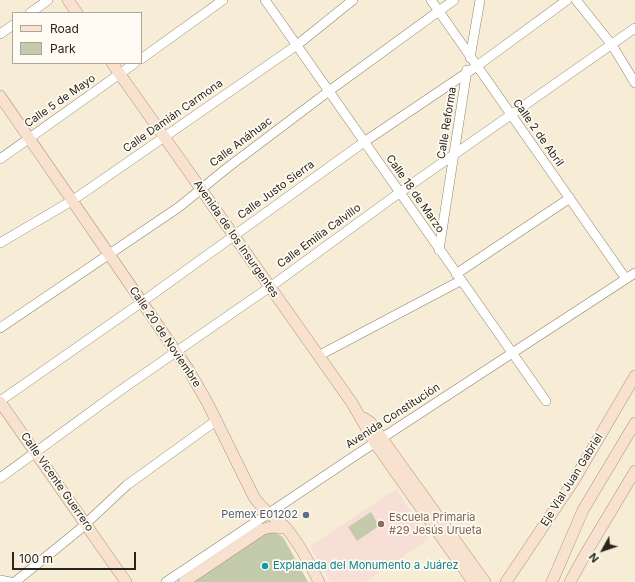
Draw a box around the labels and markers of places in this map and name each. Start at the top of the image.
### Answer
place label: Pemex E01202 [221,508,298,522]
marker: Pemex E01202 [301,510,311,520]
place label: Escuela Primaria #29 Jesús Urueta [389,511,482,537]
marker: Escuela Primaria #29 Jesús Urueta [376,519,386,529]
place label: Explanada del Monumento a Juárez [273,559,459,573]
marker: Explanada del Monumento a Juárez [260,561,270,571]

